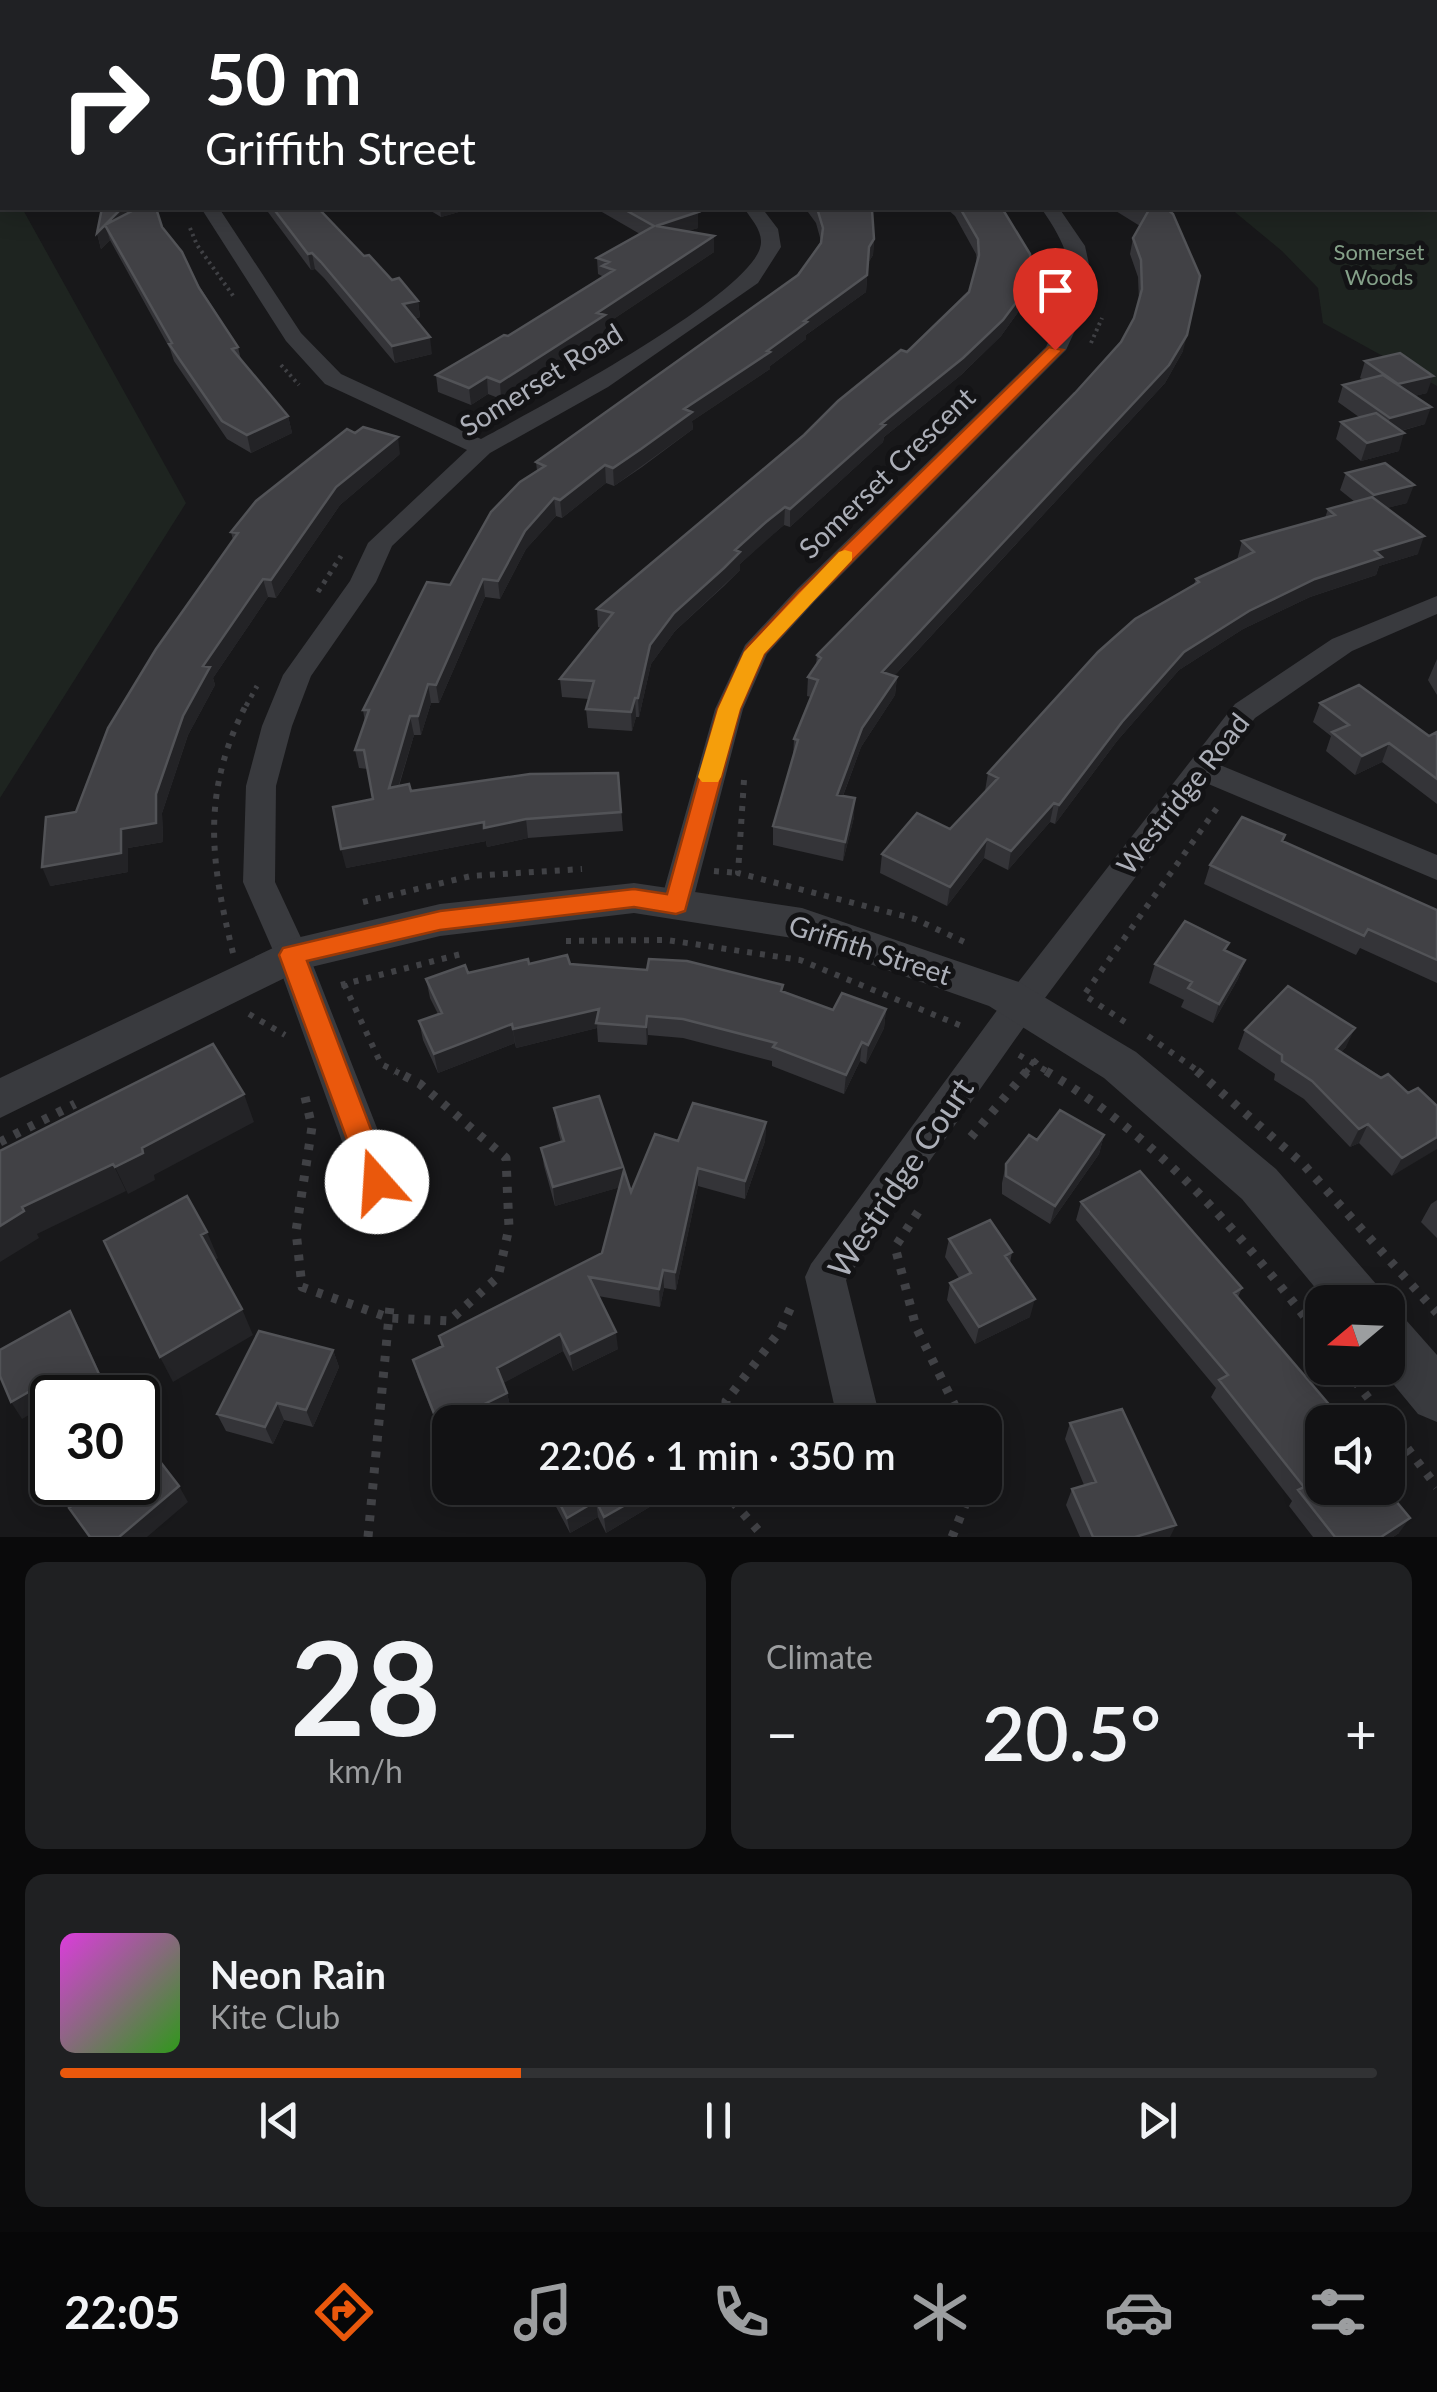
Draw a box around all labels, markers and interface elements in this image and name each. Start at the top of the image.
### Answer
text: 50 m [205,36,362,120]
icon: right [40,40,170,170]
text: Griffith Street [205,121,476,175]
park label: Somerset Woods [1334,238,1425,290]
pin [1013,248,1098,351]
icon: arrive [1028,263,1083,318]
street label: Somerset Road [453,316,628,443]
street label: Somerset Crescent [791,380,981,565]
street label: Westridge Road [1109,706,1256,881]
street label: Griffith Street [785,907,956,991]
street label: Westridge Court [819,1069,981,1284]
position arrow [325,1130,429,1234]
north arrow [1305,1285,1405,1385]
map controls [1305,1285,1405,1505]
speed limit sign: 30 [30,1375,160,1505]
button: sound [1305,1405,1405,1505]
text: 22:06 · 1 min · 350 m [539,1432,895,1478]
text: 28 [290,1608,441,1764]
text: Climate [766,1637,873,1676]
text: 20.5° [982,1687,1161,1777]
text: − [766,1700,798,1766]
text: + [1345,1700,1377,1766]
text: km/h [328,1751,403,1790]
text: Neon Rain [210,1951,386,1997]
text: Kite Club [210,1997,340,2036]
icon: previous [252,2093,307,2148]
icon: pause [691,2093,746,2148]
icon: next [1130,2093,1185,2148]
icon: directions [309,2277,379,2347]
icon: music [508,2277,578,2347]
icon: phone [706,2277,776,2347]
icon: climate [905,2277,975,2347]
icon: car [1104,2277,1174,2347]
icon: filters [1303,2277,1373,2347]
text: 22:05 [64,2285,180,2339]

